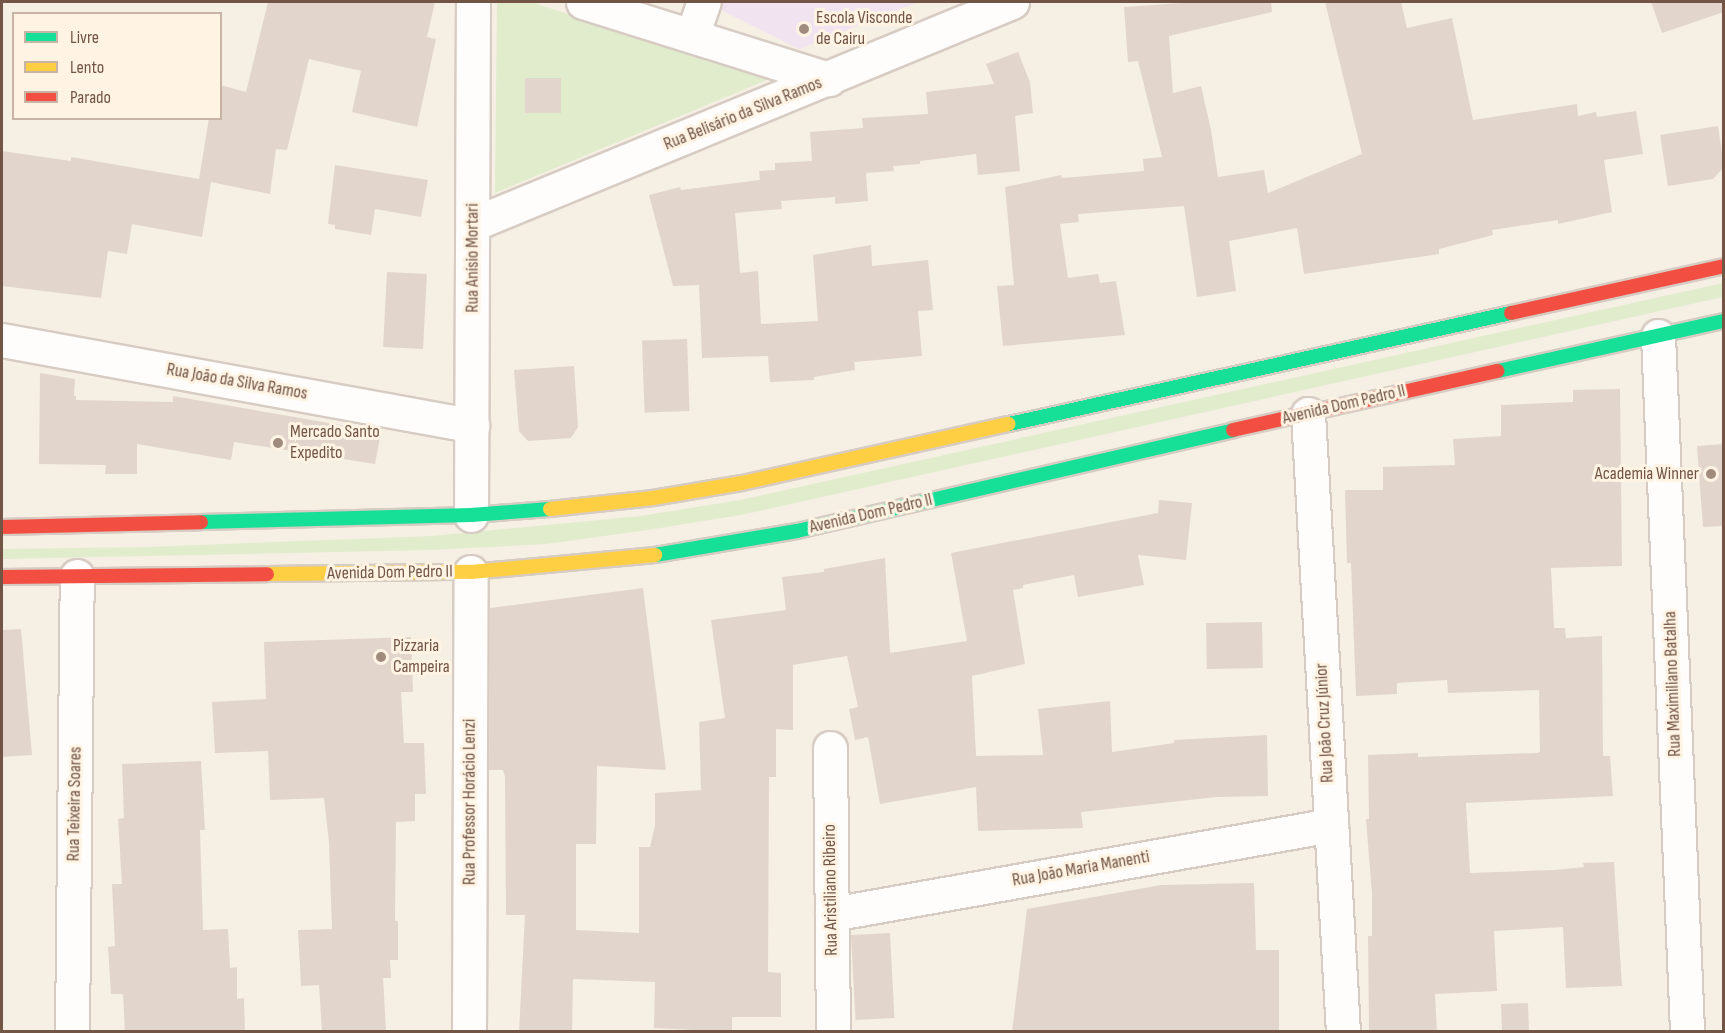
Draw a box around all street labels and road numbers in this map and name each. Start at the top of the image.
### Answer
street label: Rua Belisário da Silva Ramos [661,72,825,156]
street label: Rua Anísio Mortari [462,203,484,313]
street label: Rua João da Silva Ramos [165,359,309,405]
street label: Avenida Dom Pedro II [1280,380,1408,430]
street label: Avenida Dom Pedro II [807,489,935,539]
street label: Avenida Dom Pedro II [327,561,453,585]
street label: Rua Maximiliano Batalha [1660,611,1686,757]
street label: Rua João Cruz Júnior [1311,663,1339,783]
street label: Rua Professor Horácio Lenzi [459,719,481,885]
street label: Rua Teixeira Soares [63,746,87,862]
street label: Rua Aristiliano Ribeiro [819,824,843,956]
street label: Rua João Maria Manenti [1011,846,1151,892]

